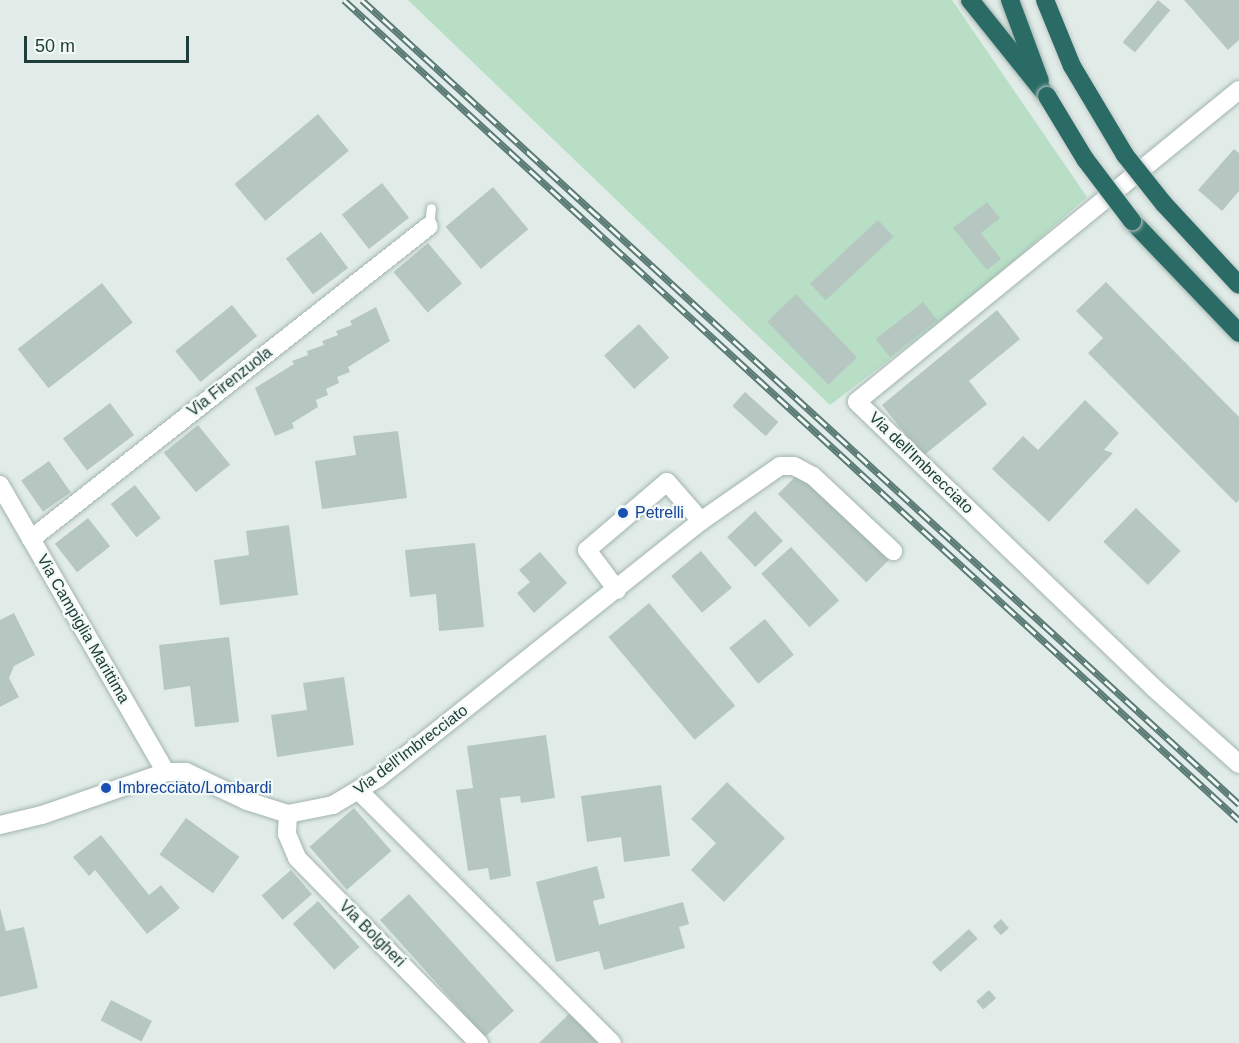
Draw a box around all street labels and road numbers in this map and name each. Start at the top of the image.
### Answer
street label: Via Firenzuola [184,343,276,421]
street label: Via dell'Imbrecciato [865,408,977,518]
street label: Via Campiglia Marittima [33,551,133,707]
street label: Via dell'Imbrecciato [350,701,472,799]
street label: Via Bolgheri [335,897,409,971]

